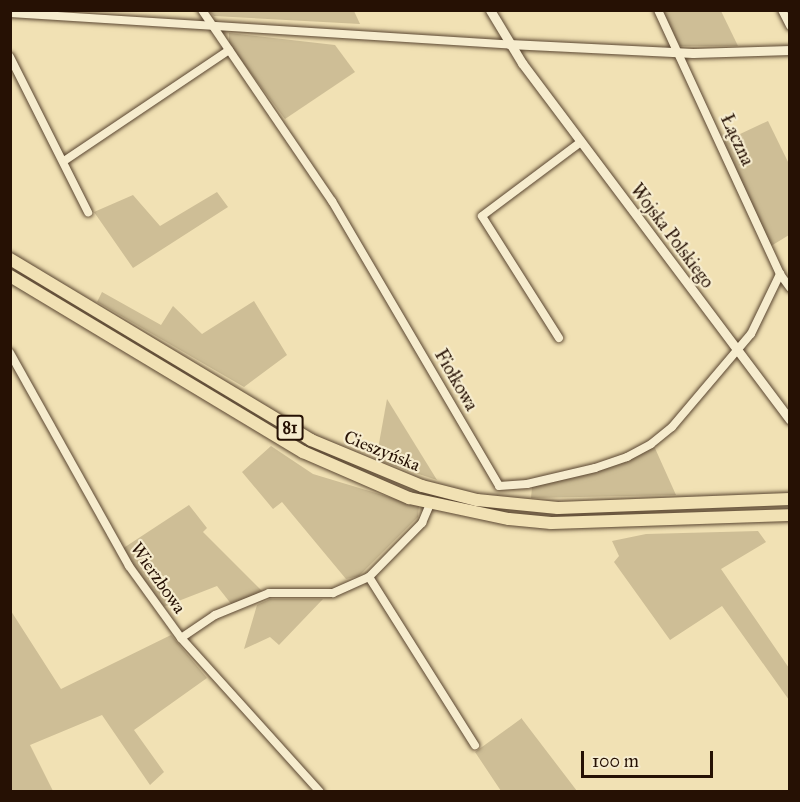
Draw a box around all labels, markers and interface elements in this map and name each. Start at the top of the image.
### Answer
street label: Łączna [716,111,758,169]
street label: Wojska Polskiego [626,180,718,292]
street label: Fiołkowa [430,345,482,415]
road number: 81 [276,415,304,441]
street label: Cieszyńska [341,426,423,476]
street label: Wierzbowa [126,538,190,618]
scale bar [584,739,716,777]
text: 100 m [592,750,639,772]

